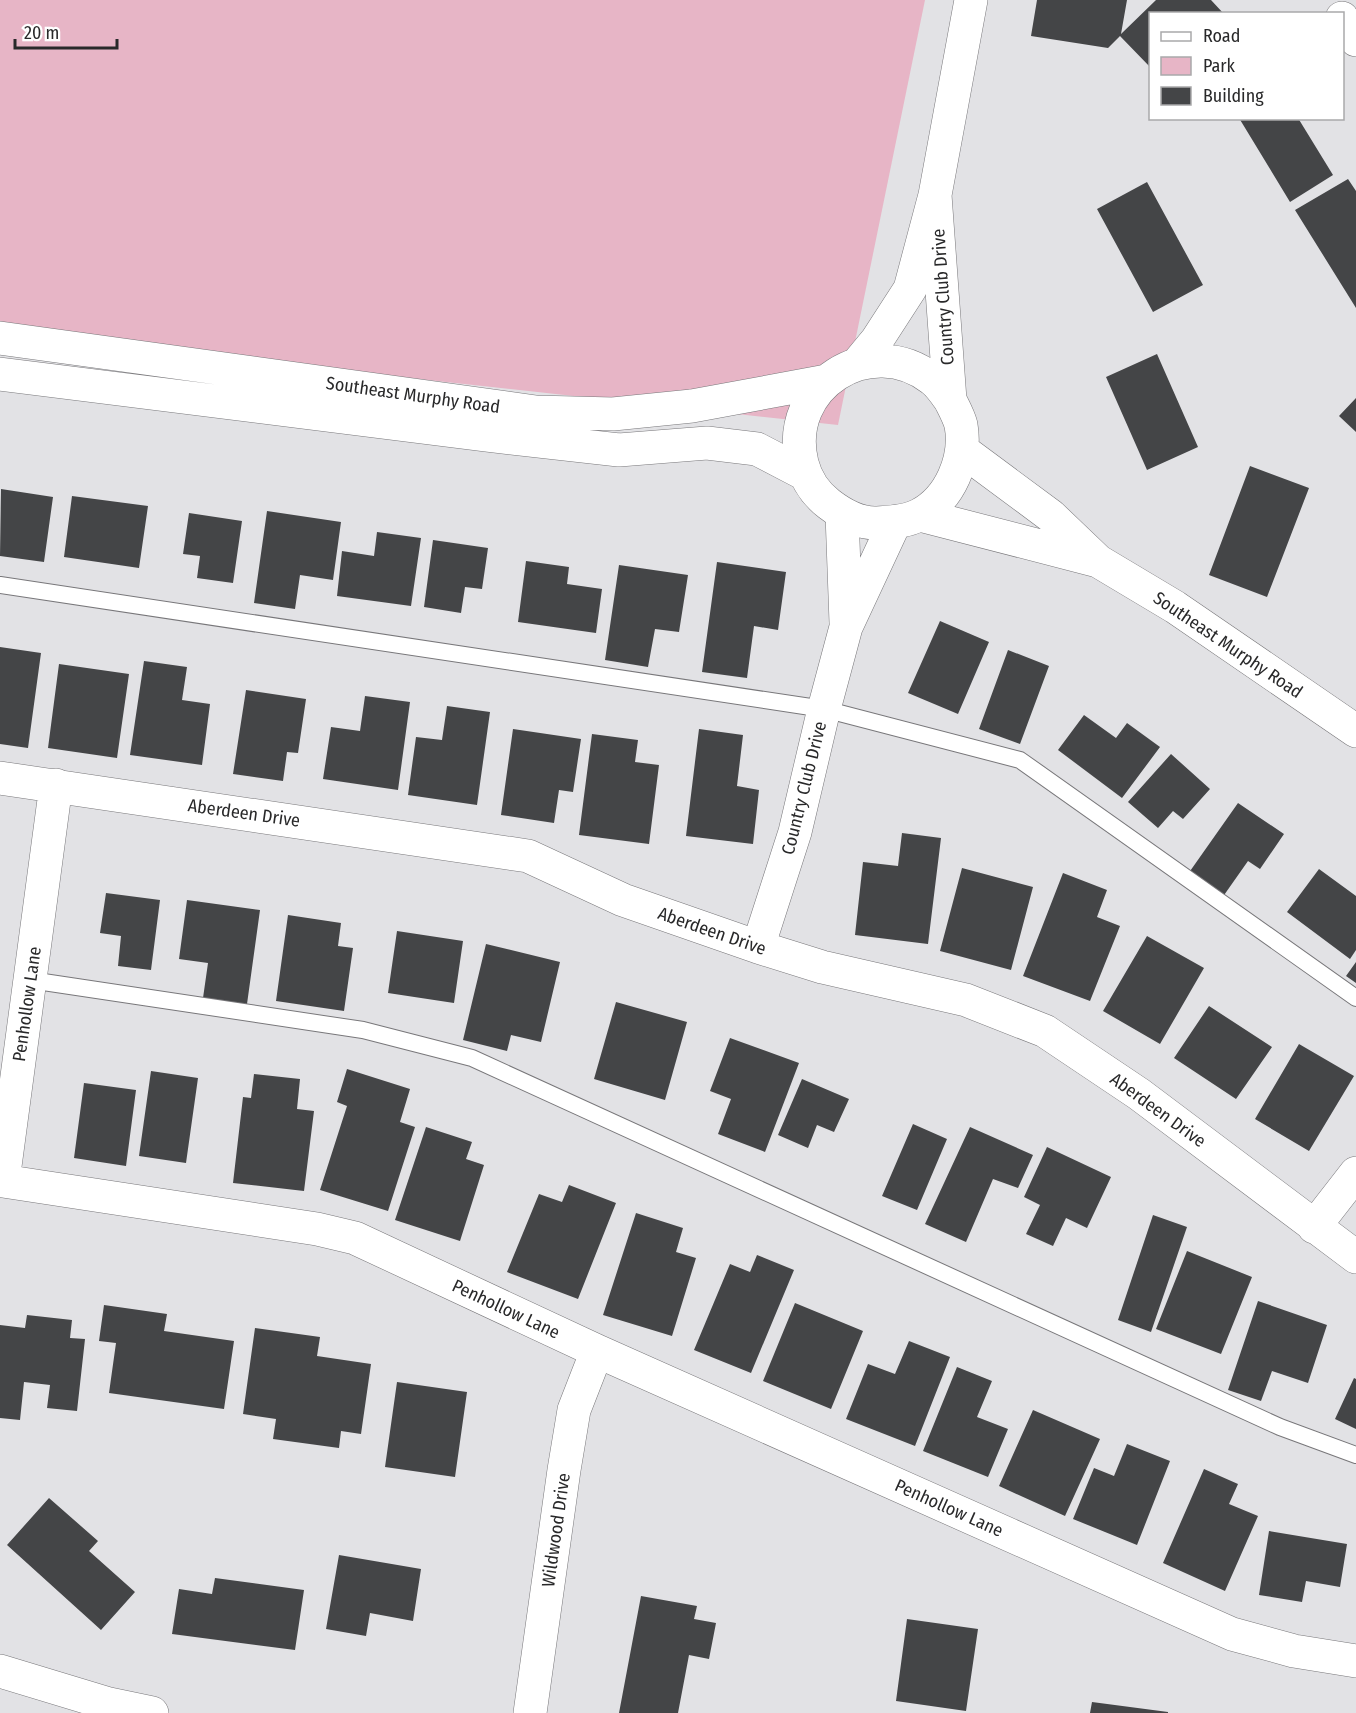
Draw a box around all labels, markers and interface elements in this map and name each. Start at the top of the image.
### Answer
scale bar [15,12,117,50]
legend [1149,12,1344,120]
text: 20 m [24,22,59,44]
text: Road [1203,25,1240,47]
text: Park [1203,55,1236,77]
text: Building [1203,85,1264,107]
street label: Country Club Drive [927,228,959,366]
street label: Southeast Murphy Road [325,372,501,418]
street label: Southeast Murphy Road [1149,587,1307,703]
street label: Country Club Drive [777,719,831,857]
street label: Aberdeen Drive [187,794,302,832]
street label: Aberdeen Drive [655,902,769,960]
street label: Penhollow Lane [8,945,46,1063]
street label: Aberdeen Drive [1106,1068,1210,1152]
street label: Penhollow Lane [449,1274,563,1344]
street label: Wildwood Drive [537,1471,575,1588]
street label: Penhollow Lane [891,1474,1007,1542]

